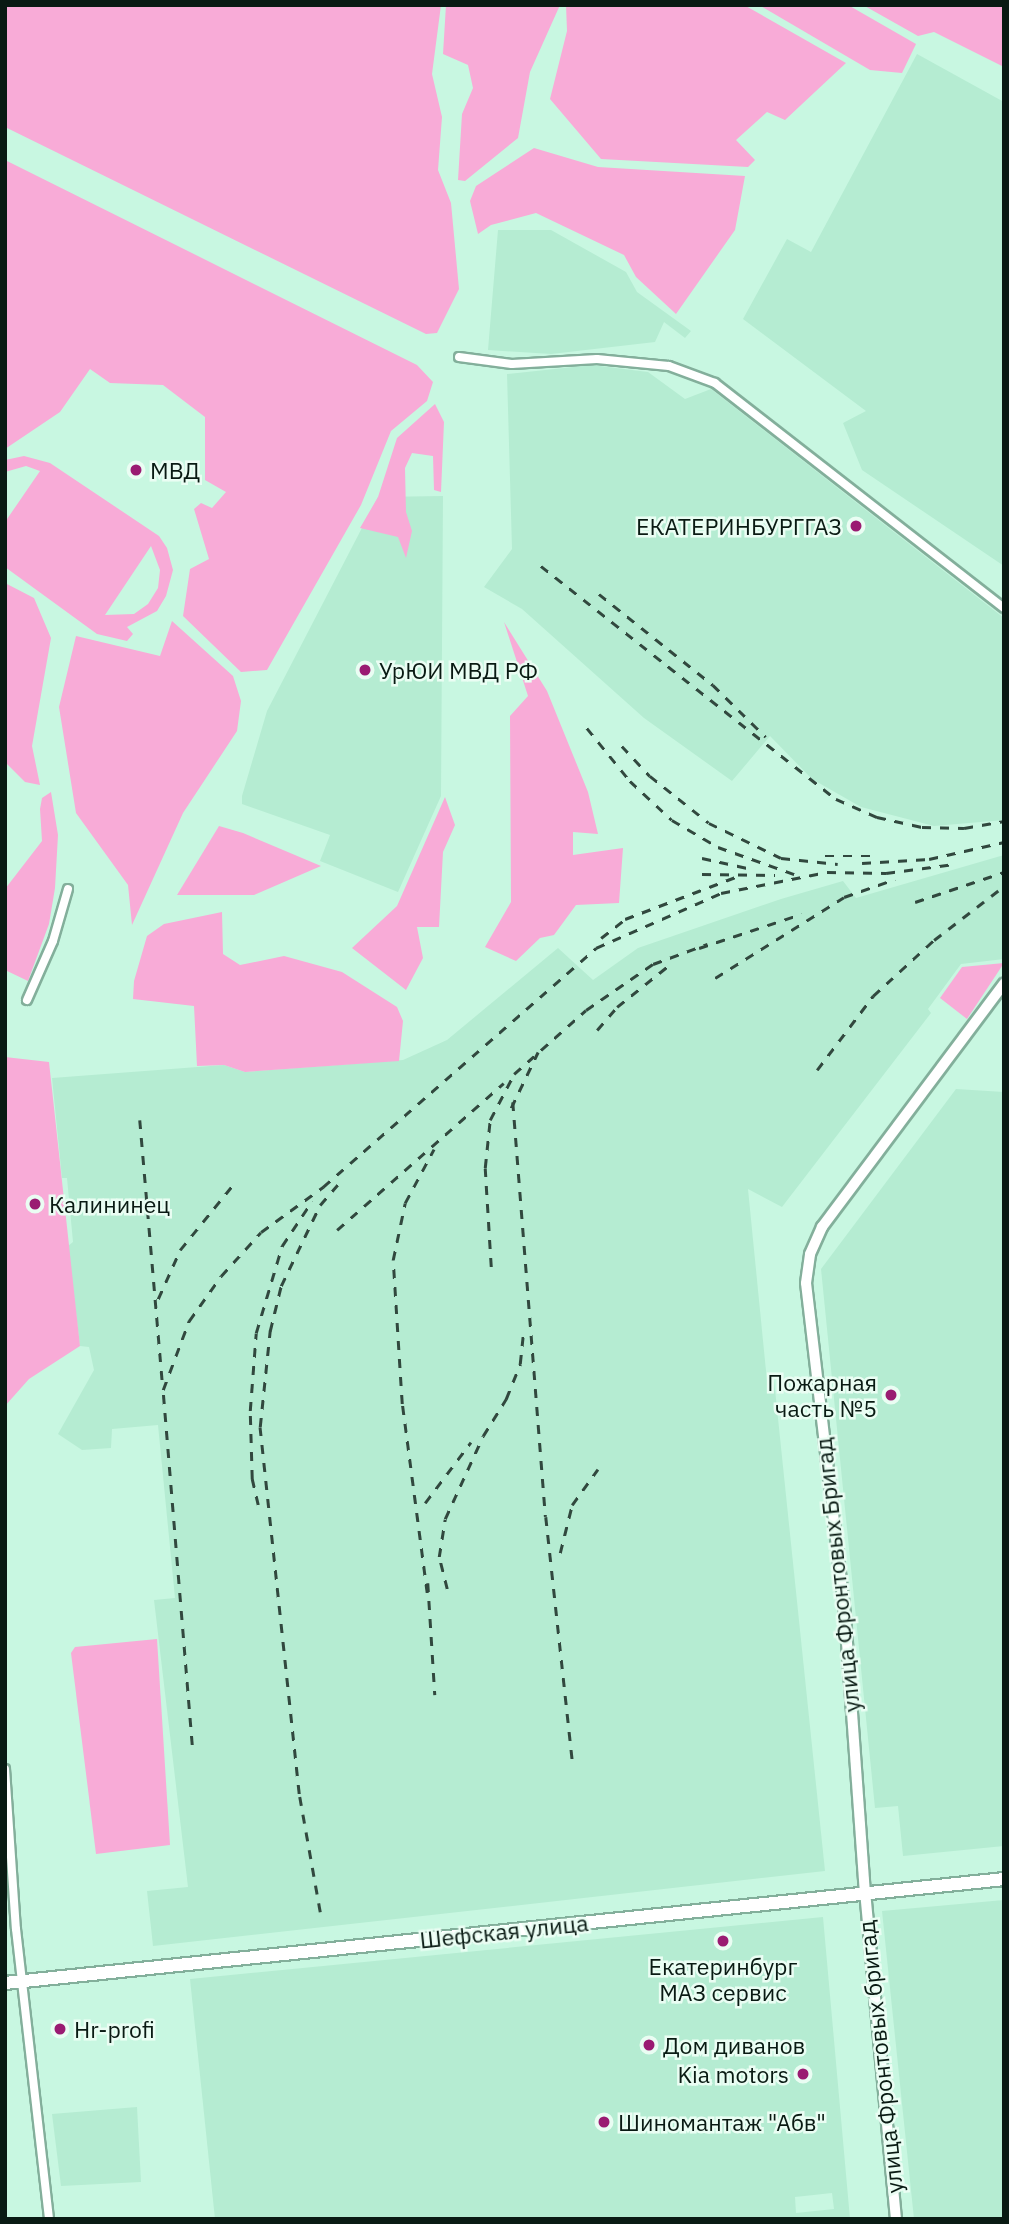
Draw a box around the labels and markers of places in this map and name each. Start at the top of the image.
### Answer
place label: МВД [150,456,200,484]
marker: МВД [128,462,144,478]
place label: ЕКАТЕРИНБУРГГАЗ [636,512,842,540]
marker: ЕКАТЕРИНБУРГГАЗ [848,518,864,534]
place label: УрЮИ МВД РФ [379,656,538,684]
marker: УрЮИ МВД РФ [357,662,373,678]
place label: Калининец [49,1190,170,1218]
marker: Калининец [27,1196,43,1212]
place label: Пожарная часть №5 [767,1368,877,1422]
marker: Пожарная часть №5 [883,1387,899,1403]
marker: Екатеринбург МАЗ сервис [715,1933,731,1949]
place label: Екатеринбург МАЗ сервис [649,1952,797,2006]
place label: Hr-profi [74,2015,155,2043]
marker: Hr-profi [52,2021,68,2037]
place label: Дом диванов [663,2031,805,2059]
marker: Дом диванов [641,2037,657,2053]
place label: Kia motors [677,2060,789,2088]
marker: Kia motors [795,2066,811,2082]
place label: Шиномантаж "Абв" [618,2108,826,2136]
marker: Шиномантаж "Абв" [596,2114,612,2130]

